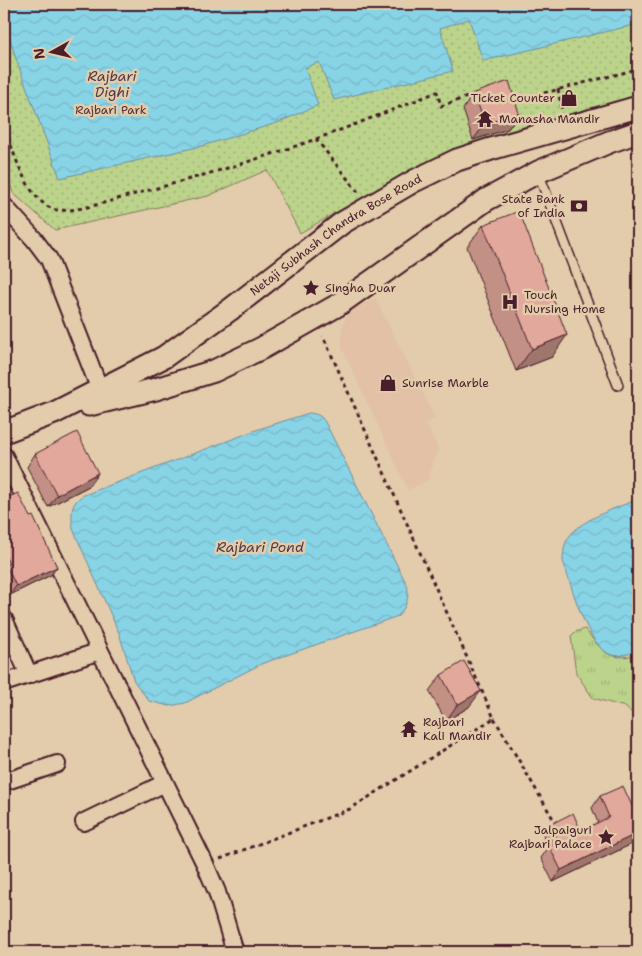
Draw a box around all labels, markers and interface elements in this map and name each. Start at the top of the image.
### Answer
north arrow [28,28,78,78]
text: N [29,47,49,61]
water label: Rajbari Dighi [88,67,138,101]
shop icon: Ticket Counter [559,88,579,108]
place label: Ticket Counter [471,90,555,106]
park label: Rajbari Park [75,102,147,118]
temple icon: Manasha Mandir [475,109,495,129]
place label: Manasha Mandir [499,111,600,127]
street label: Netaji Subhash Chandra Bose Road [247,170,425,299]
place label: State Bank of India [502,191,566,221]
bank icon: State Bank of India [569,196,589,216]
place icon: Singha Duar [301,278,321,298]
place label: Singha Duar [325,280,396,296]
place label: Touch Nursing Home [524,287,606,317]
hospital icon: Touch Nursing Home [500,292,520,312]
shop icon: Sunrise Marble [378,373,398,393]
place label: Sunrise Marble [402,375,489,391]
water label: Rajbari Pond [216,538,304,556]
place label: Rajbari Kali Mandir [423,714,492,744]
temple icon: Rajbari Kali Mandir [399,719,419,739]
place label: Jalpaiguri Rajbari Palace [509,822,592,852]
place icon: Jalpaiguri Rajbari Palace [596,827,616,847]

